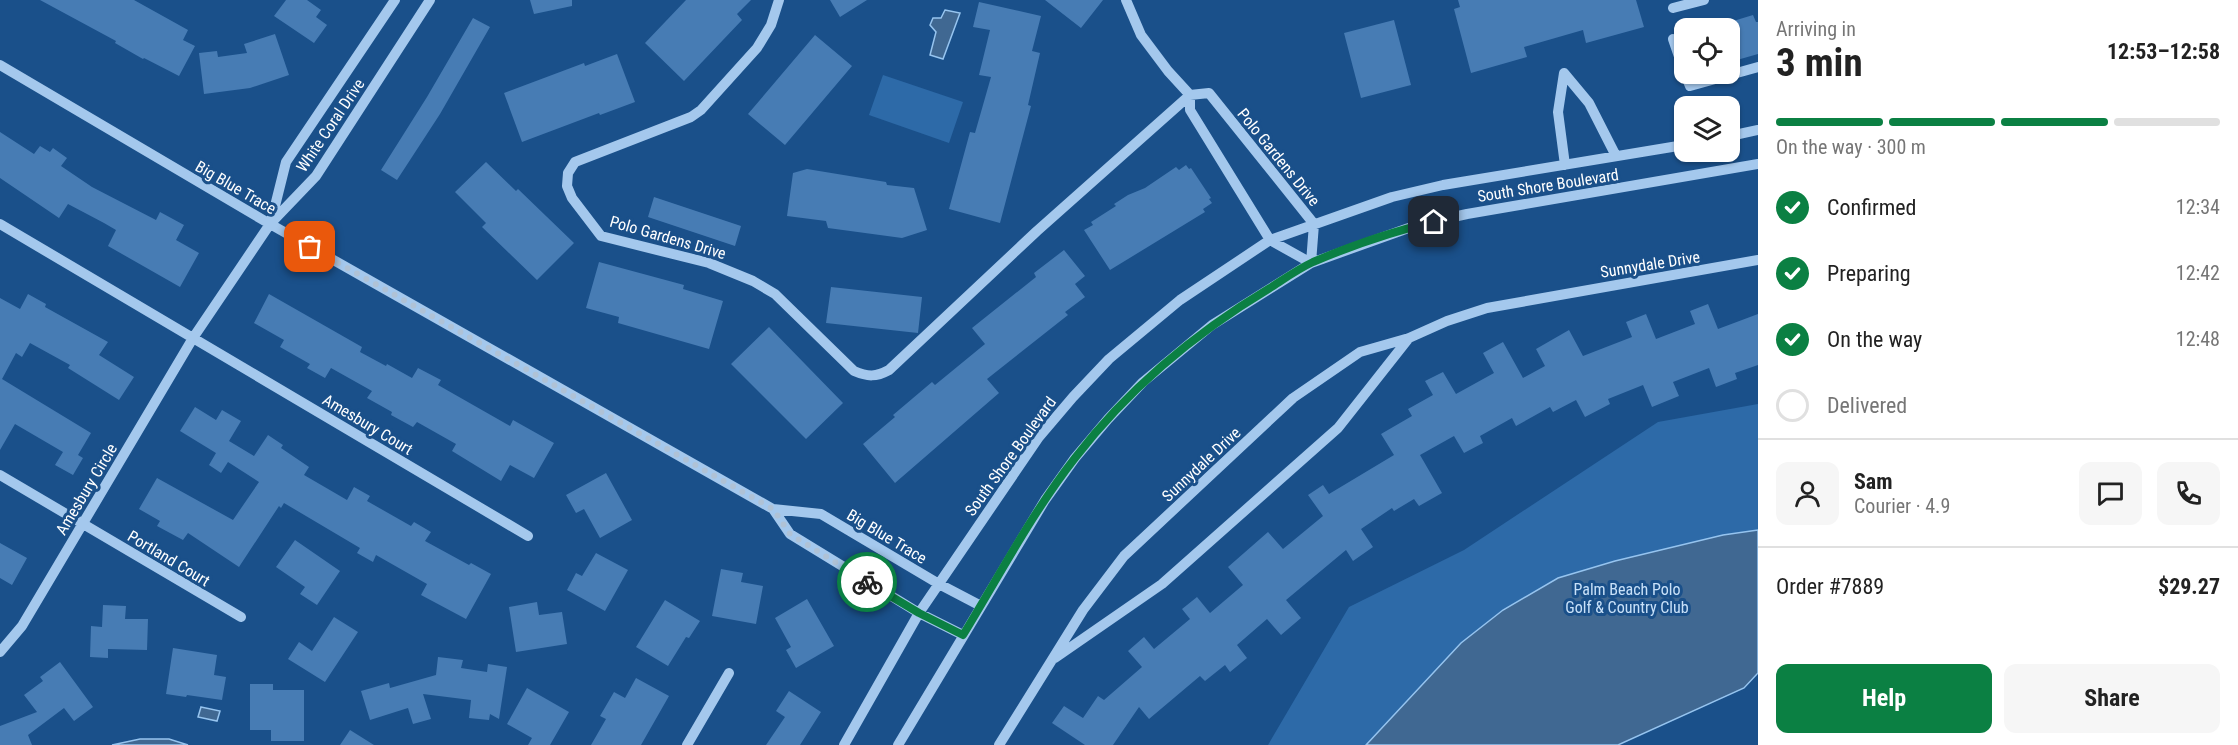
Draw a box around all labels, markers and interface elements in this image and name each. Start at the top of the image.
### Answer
text: Arriving in [1776,17,1856,41]
map controls [1674,18,1740,162]
button: locate [1674,18,1740,84]
text: 12:53–12:58 [2107,39,2220,64]
text: 3 min [1776,40,1863,86]
street label: White Coral Drive [292,75,369,175]
button: layers [1674,96,1740,162]
street label: Polo Gardens Drive [1233,105,1324,210]
text: On the way · 300 m [1776,135,1926,159]
street label: Big Blue Trace [192,157,279,218]
street label: South Shore Boulevard [1476,165,1620,206]
icon: check [1776,191,1809,224]
text: Confirmed [1827,195,1916,220]
text: 12:34 [2176,195,2220,219]
pin [1408,196,1459,247]
icon: home [1417,205,1450,238]
street label: Polo Gardens Drive [608,212,728,263]
pin [284,221,335,272]
icon: bag [293,230,326,263]
street label: Sunnydale Drive [1599,247,1701,282]
icon: check [1776,257,1809,290]
text: Preparing [1827,261,1911,286]
text: 12:42 [2176,261,2220,285]
icon: check [1776,323,1809,356]
text: On the way [1827,327,1922,352]
text: 12:48 [2176,327,2220,351]
street label: Amesbury Court [319,390,417,459]
street label: South Shore Boulevard [961,393,1060,520]
text: Delivered [1827,393,1907,418]
street label: Sunnydale Drive [1158,423,1245,506]
street label: Amesbury Circle [52,440,121,538]
button: person [1776,462,1839,525]
button: chat [2079,462,2142,525]
button: phone [2157,462,2220,525]
text: Sam [1854,469,1893,494]
text: Courier · 4.9 [1854,494,1950,518]
street label: Big Blue Trace [843,505,930,568]
street label: Portland Court [124,527,213,590]
courier [837,552,897,612]
icon: bike [851,566,884,599]
text: Order #7889 [1776,574,1884,599]
text: $29.27 [2158,574,2220,599]
park label: Palm Beach Polo Golf & Country Club [1565,580,1689,617]
button: Help [1776,664,1992,733]
button: Share [2004,664,2220,733]

